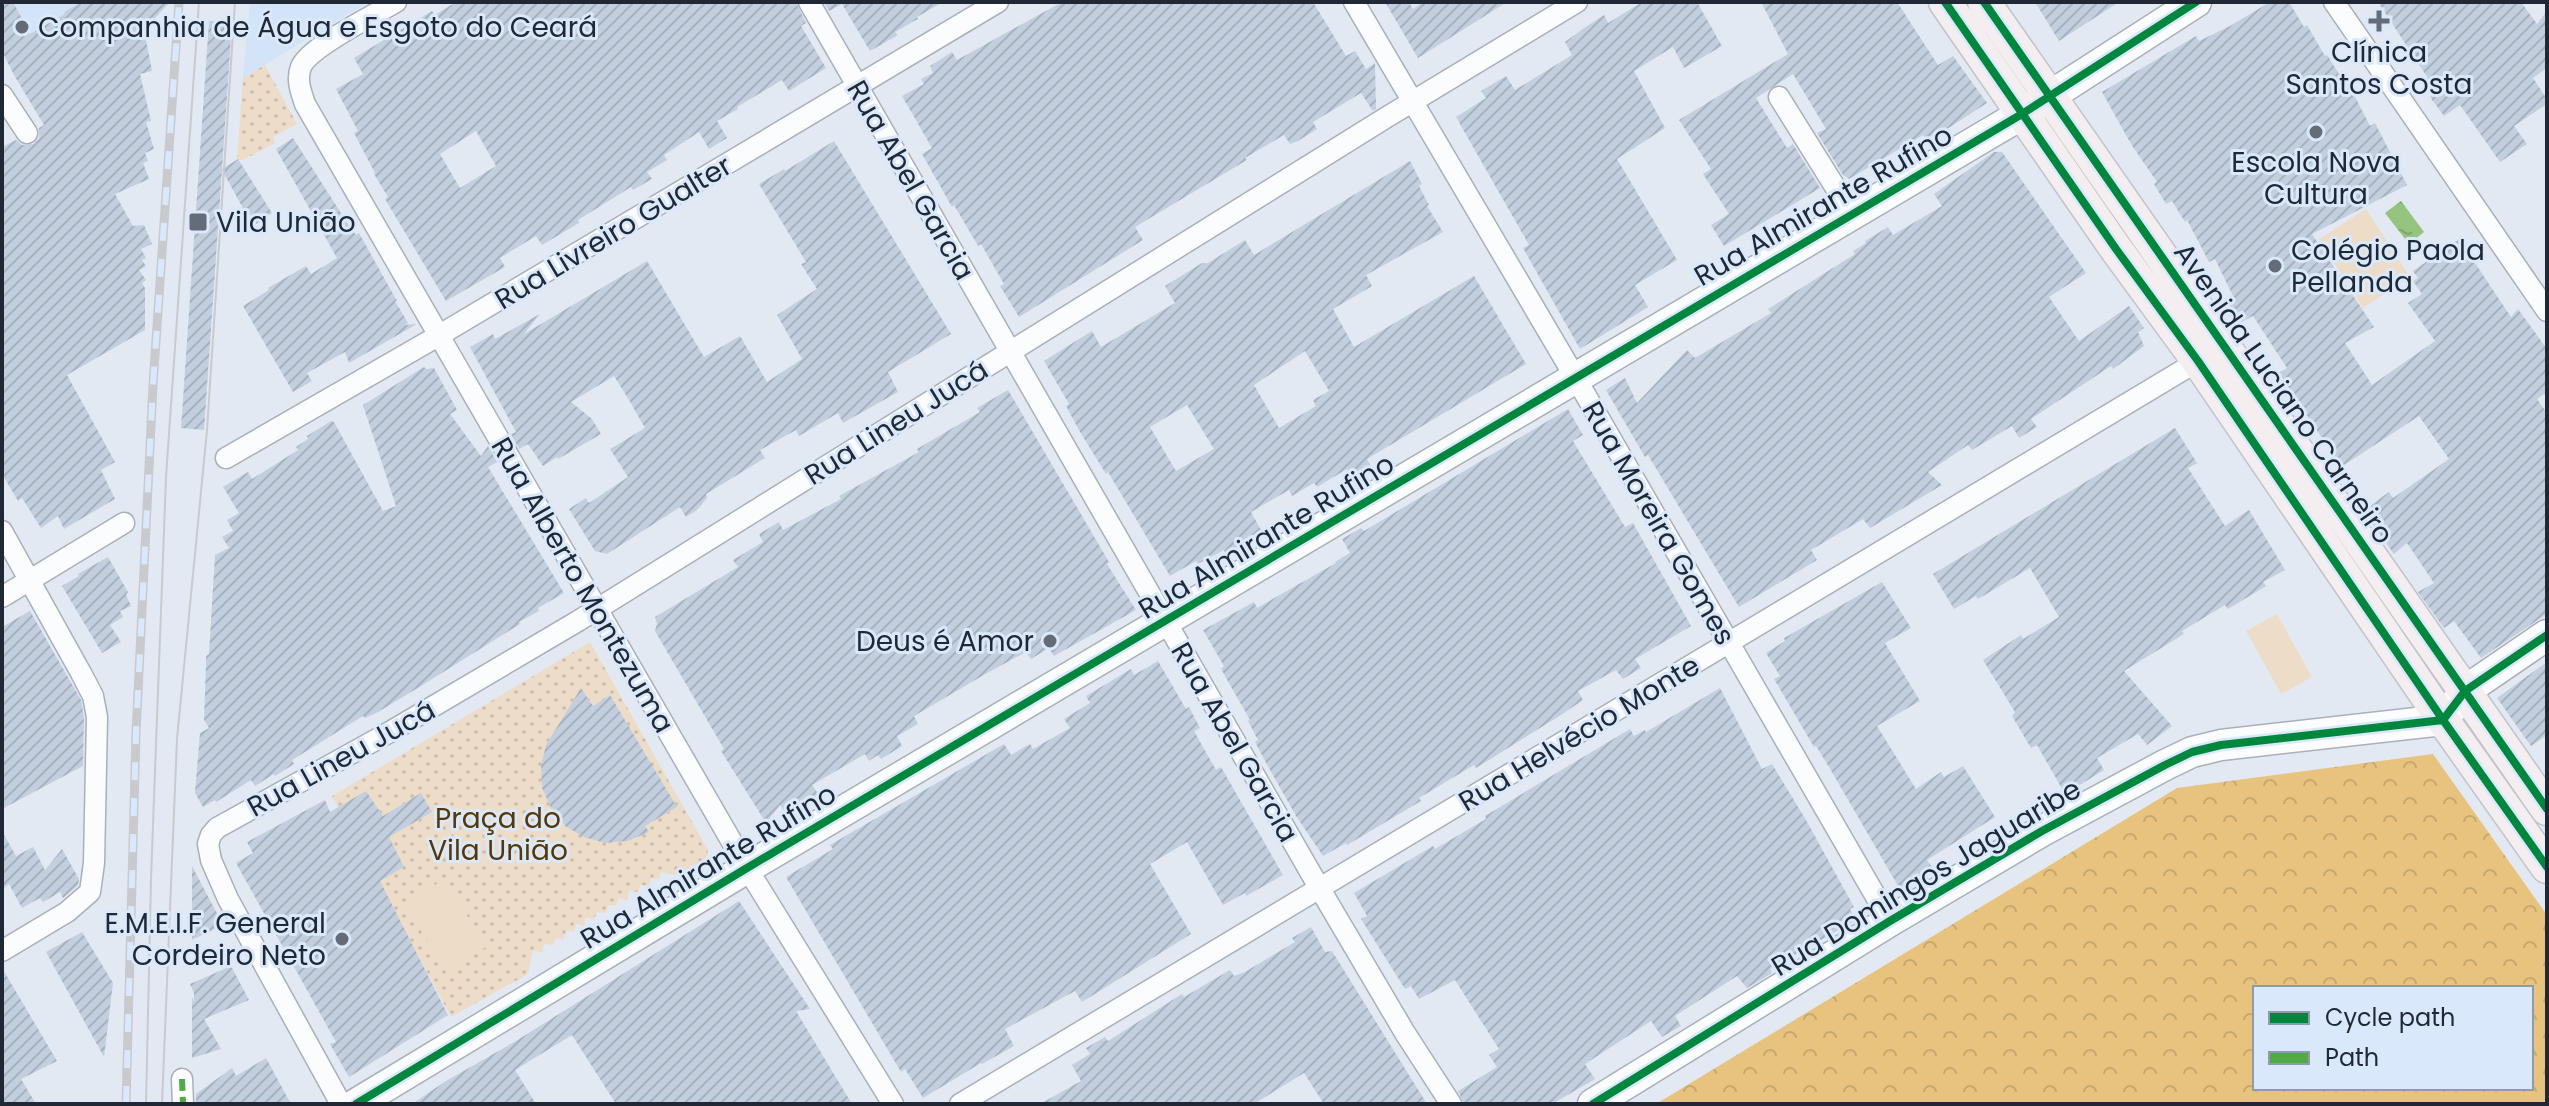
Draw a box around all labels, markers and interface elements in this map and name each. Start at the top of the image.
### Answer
place label: Companhia de Água e Esgoto do Ceará [38,8,597,47]
marker: Clínica Santos Costa [2368,10,2390,32]
marker: Companhia de Água e Esgoto do Ceará [13,18,31,36]
place label: Clínica Santos Costa [2286,33,2472,104]
street label: Rua Abel Garcia [837,73,984,287]
street label: Rua Almirante Rufino [1687,116,1959,295]
marker: Escola Nova Cultura [2307,123,2325,141]
place label: Escola Nova Cultura [2231,143,2401,214]
street label: Rua Livreiro Gualter [487,146,739,319]
place label: Vila União [216,203,356,242]
marker: Vila União [187,211,209,233]
place label: Colégio Paola Pellanda [2291,231,2485,302]
street label: Avenida Luciano Carneiro [2164,235,2403,552]
marker: Colégio Paola Pellanda [2266,257,2284,275]
street label: Rua Lineu Jucá [797,350,996,495]
street label: Rua Moreira Gomes [1573,394,1744,652]
street label: Rua Alberto Montezuma [482,430,683,740]
street label: Rua Almirante Rufino [1131,445,1401,628]
place label: Deus é Amor [856,622,1034,661]
marker: Deus é Amor [1041,632,1059,650]
street label: Rua Abel Garcia [1161,635,1308,849]
street label: Rua Helvécio Monte [1451,646,1707,821]
street label: Rua Lineu Jucá [240,691,442,826]
street label: Rua Domingos Jaguaribe [1764,769,2088,986]
street label: Rua Almirante Rufino [573,775,843,958]
park label: Praça do Vila União [428,799,568,870]
place label: E.M.E.I.F. General Cordeiro Neto [105,904,326,975]
marker: E.M.E.I.F. General Cordeiro Neto [333,930,351,948]
legend [2253,986,2533,1090]
text: Cycle path [2325,1001,2455,1034]
text: Path [2325,1041,2379,1074]

